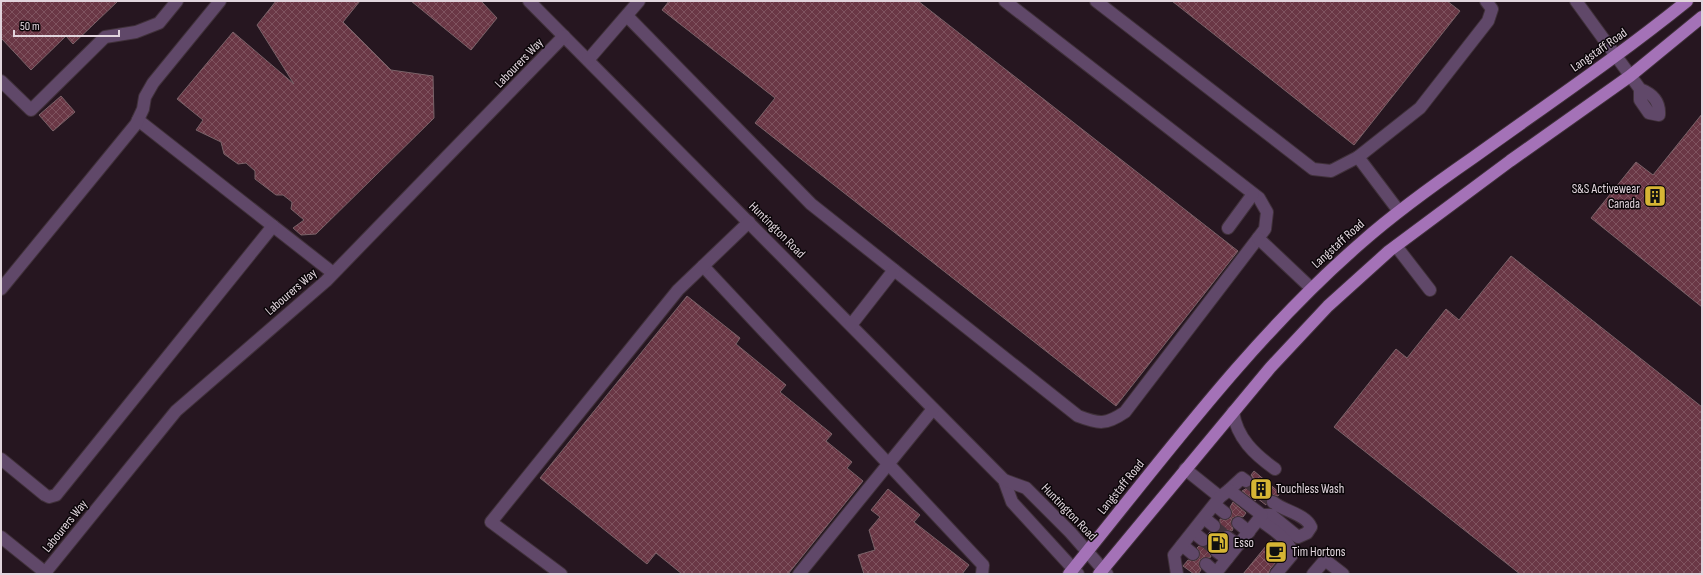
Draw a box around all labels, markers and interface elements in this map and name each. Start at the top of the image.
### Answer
scale bar [14,12,119,38]
text: 50 m [20,19,40,34]
street label: Langstaff Road [1568,25,1630,75]
street label: Labourers Way [491,35,547,91]
place label: S&S Activewear Canada [1572,181,1640,212]
building icon: S&S Activewear Canada [1642,183,1668,209]
street label: Huntington Road [745,198,809,262]
street label: Langstaff Road [1308,216,1368,272]
street label: Labourers Way [262,265,320,319]
street label: Langstaff Road [1094,457,1148,517]
building icon: Touchless Wash [1248,476,1274,502]
street label: Huntington Road [1038,480,1100,544]
place label: Touchless Wash [1276,481,1344,497]
street label: Labourers Way [39,496,91,556]
fuel station icon: Esso [1205,530,1231,556]
place label: Esso [1234,535,1254,551]
cafe icon: Tim Hortons [1263,539,1289,565]
place label: Tim Hortons [1292,544,1346,560]

